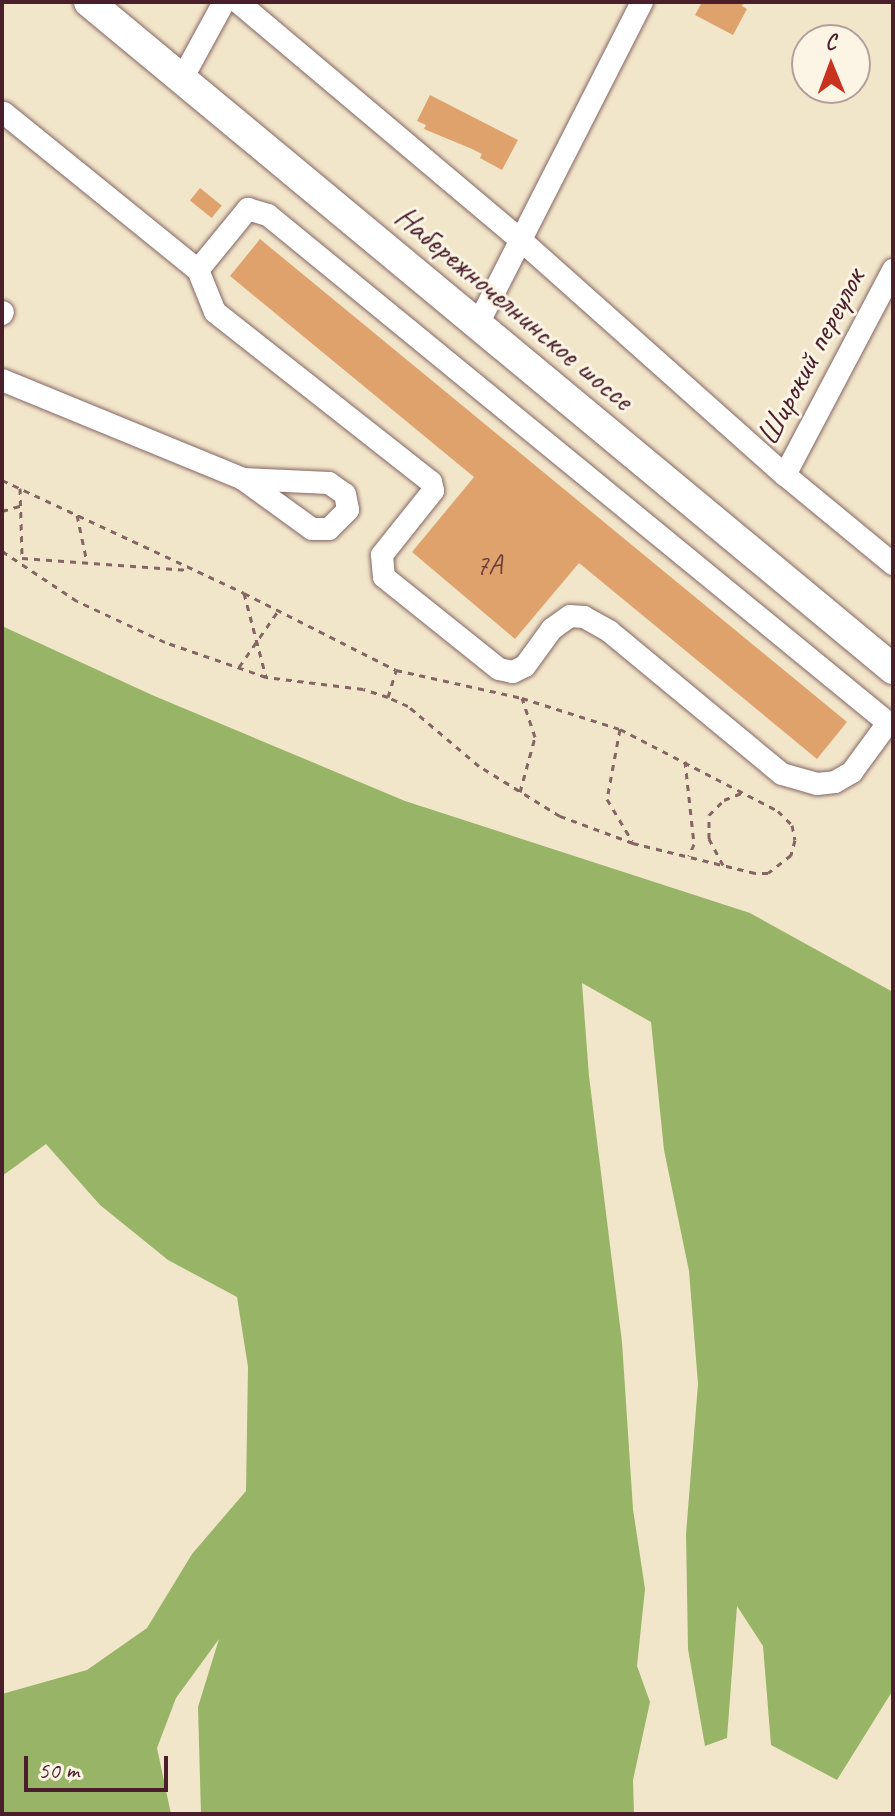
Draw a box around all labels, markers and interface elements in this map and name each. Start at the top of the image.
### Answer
north arrow [791,24,871,104]
text: С [825,28,836,56]
street label: Набережночелнинское шоссе [387,197,641,419]
street label: Широкий переулок [749,262,873,452]
house number: 7А [476,548,502,582]
scale bar [28,1740,172,1790]
text: 50 m [38,1755,79,1785]

